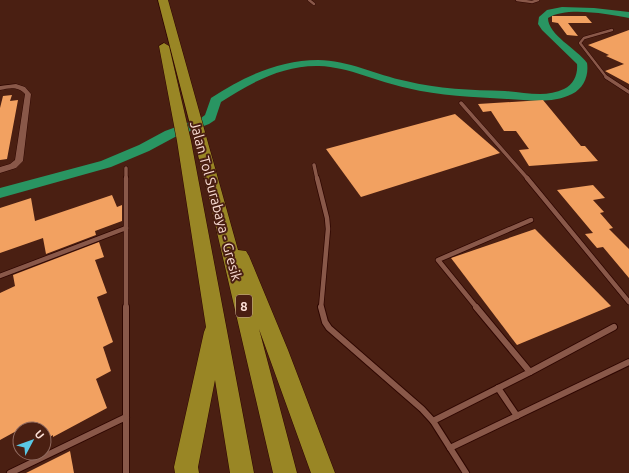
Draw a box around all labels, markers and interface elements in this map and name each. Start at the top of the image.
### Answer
street label: Jalan Tol Surabaya - Gresik [187,119,245,283]
road number: 8 [236,295,252,317]
north arrow [12,421,52,461]
text: U [32,428,47,441]

